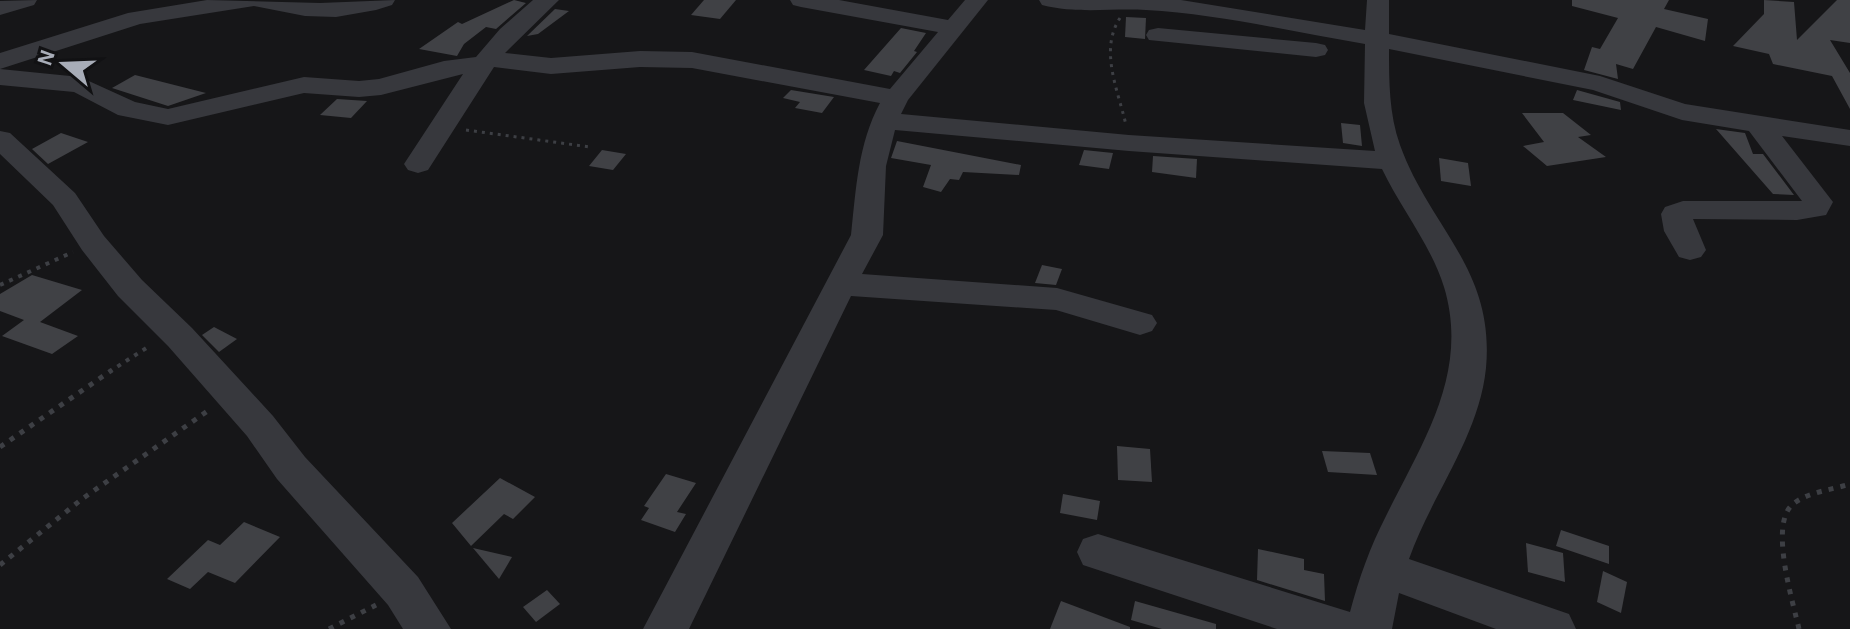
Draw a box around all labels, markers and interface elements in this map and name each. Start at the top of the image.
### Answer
north arrow [24,24,104,104]
text: N [33,47,59,69]

